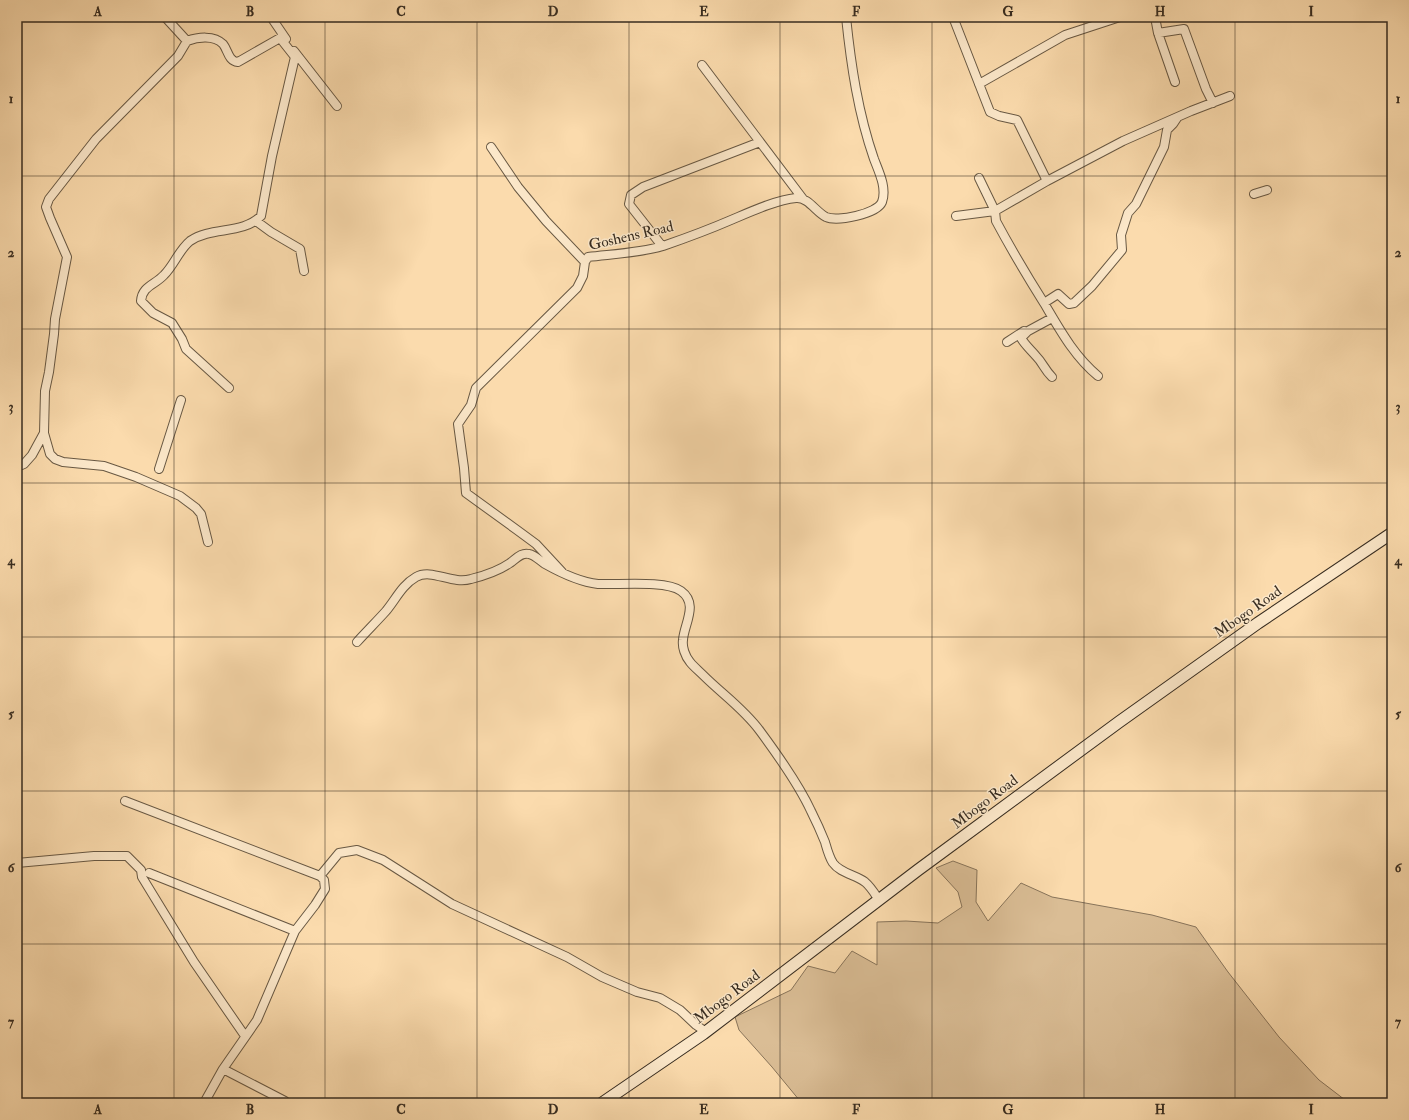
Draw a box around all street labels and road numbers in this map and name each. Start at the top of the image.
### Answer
street label: Goshens Road [587,217,676,255]
street label: Mbogo Road [1211,581,1286,642]
street label: Mbogo Road [948,771,1022,833]
street label: Mbogo Road [690,966,764,1028]

